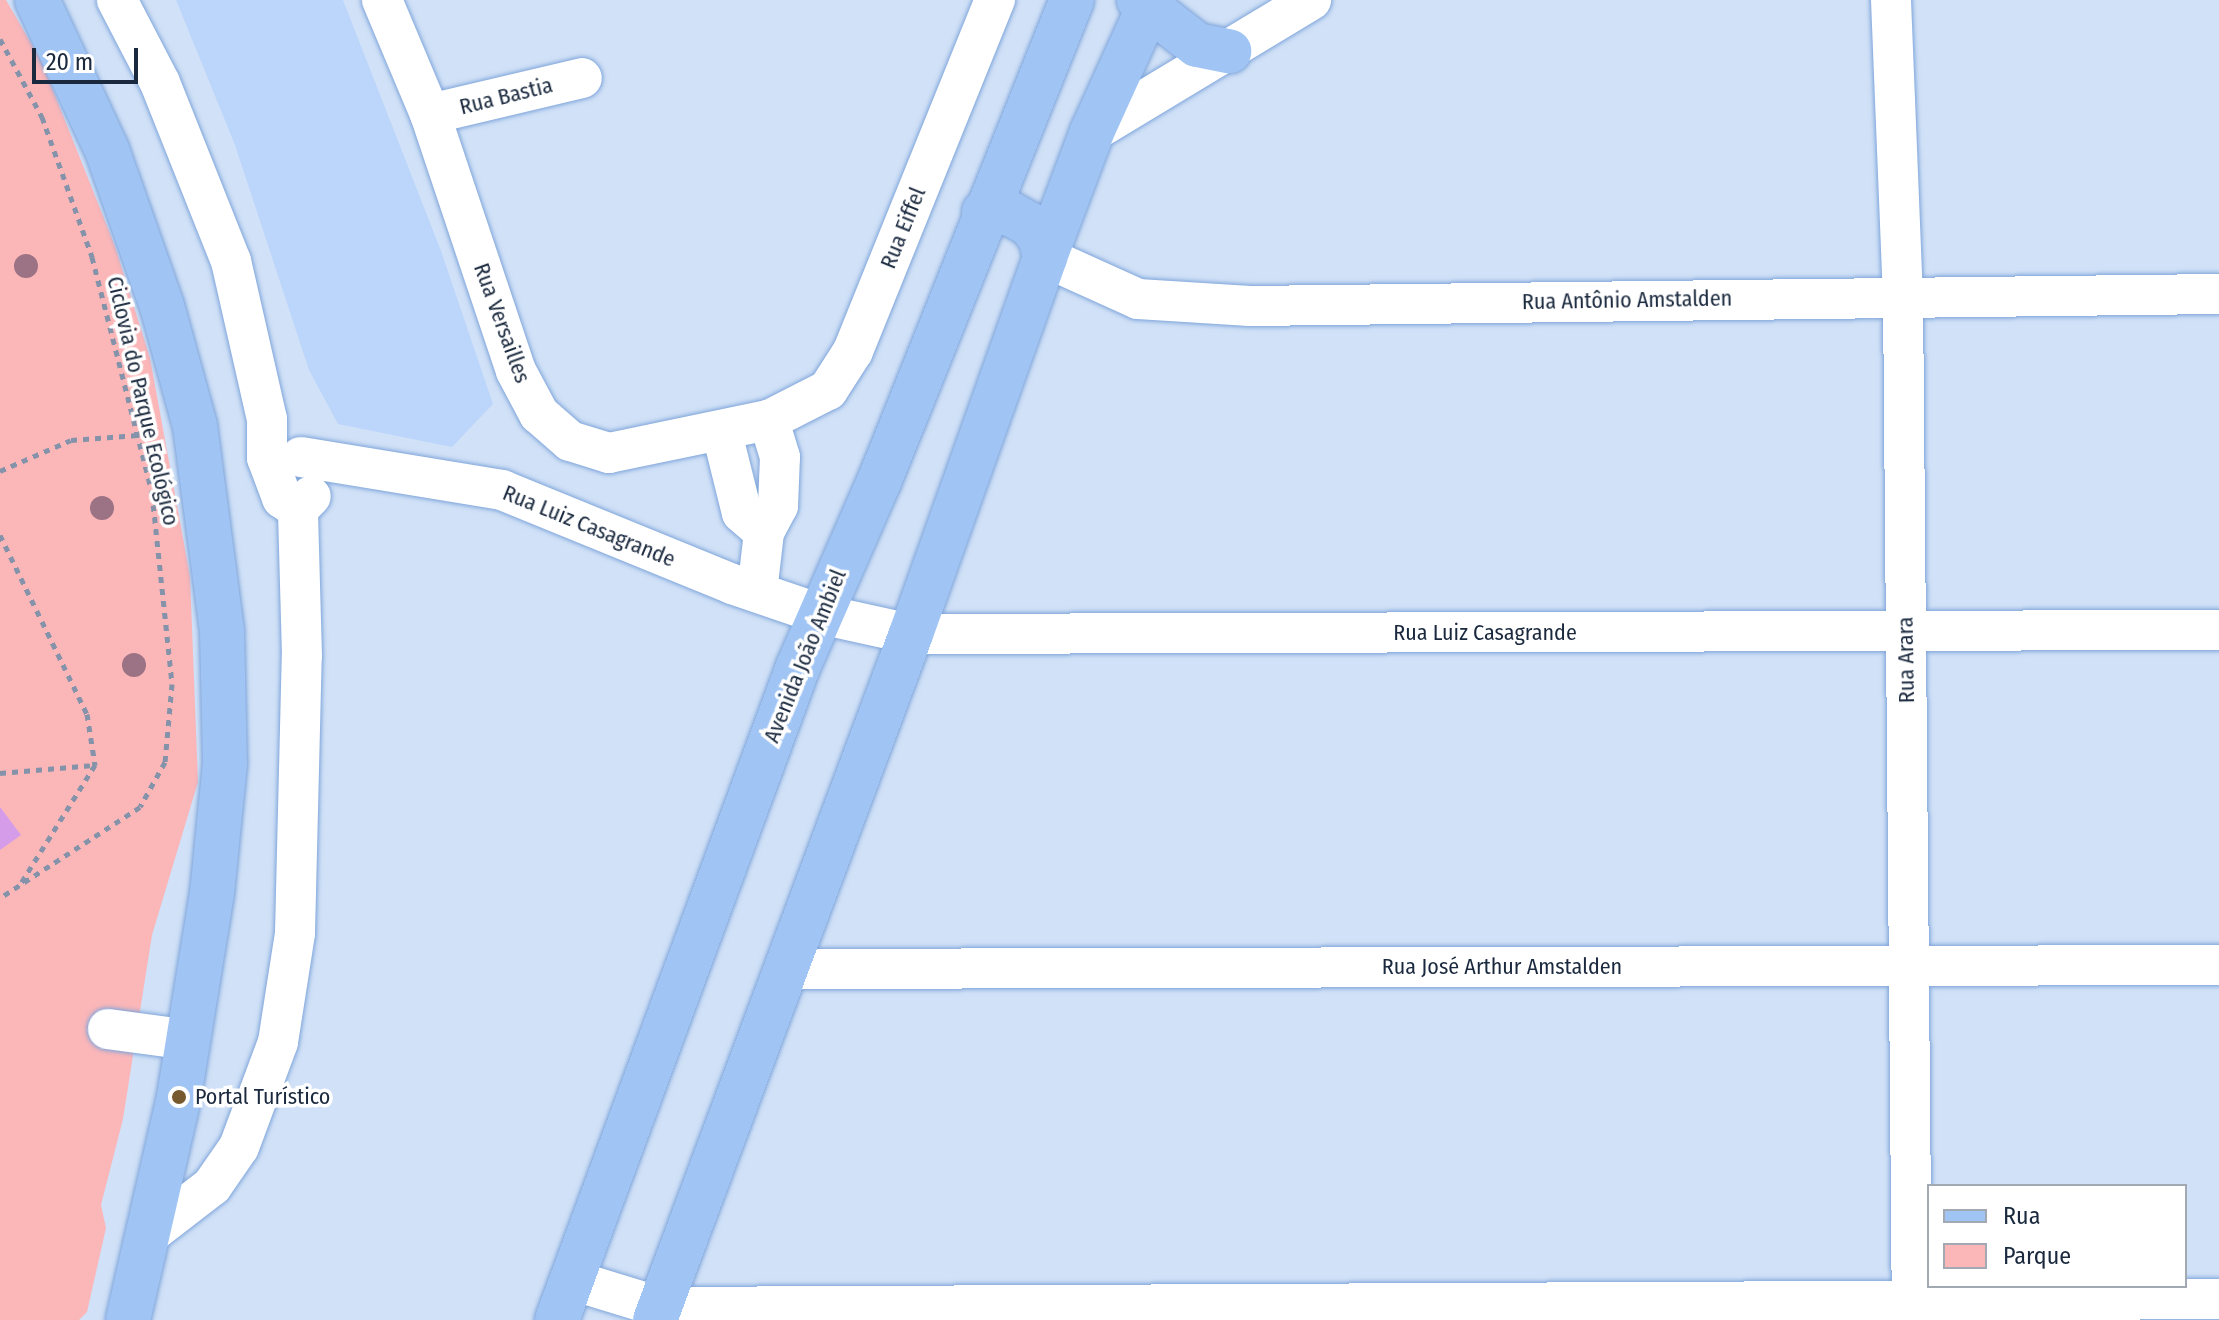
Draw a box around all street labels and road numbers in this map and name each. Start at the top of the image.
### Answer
street label: Rua Bastia [457,72,555,120]
street label: Rua Eiffel [875,184,931,272]
street label: Rua Versailles [468,259,536,387]
street label: Ciclovia do Parque Ecológico [101,274,185,528]
street label: Rua Antônio Amstalden [1522,285,1732,315]
street label: Rua Luiz Casagrande [499,479,679,573]
street label: Avenida João Ambiel [758,566,852,746]
street label: Rua Arara [1892,616,1920,704]
street label: Rua Luiz Casagrande [1393,620,1577,646]
street label: Rua José Arthur Amstalden [1382,954,1622,980]

